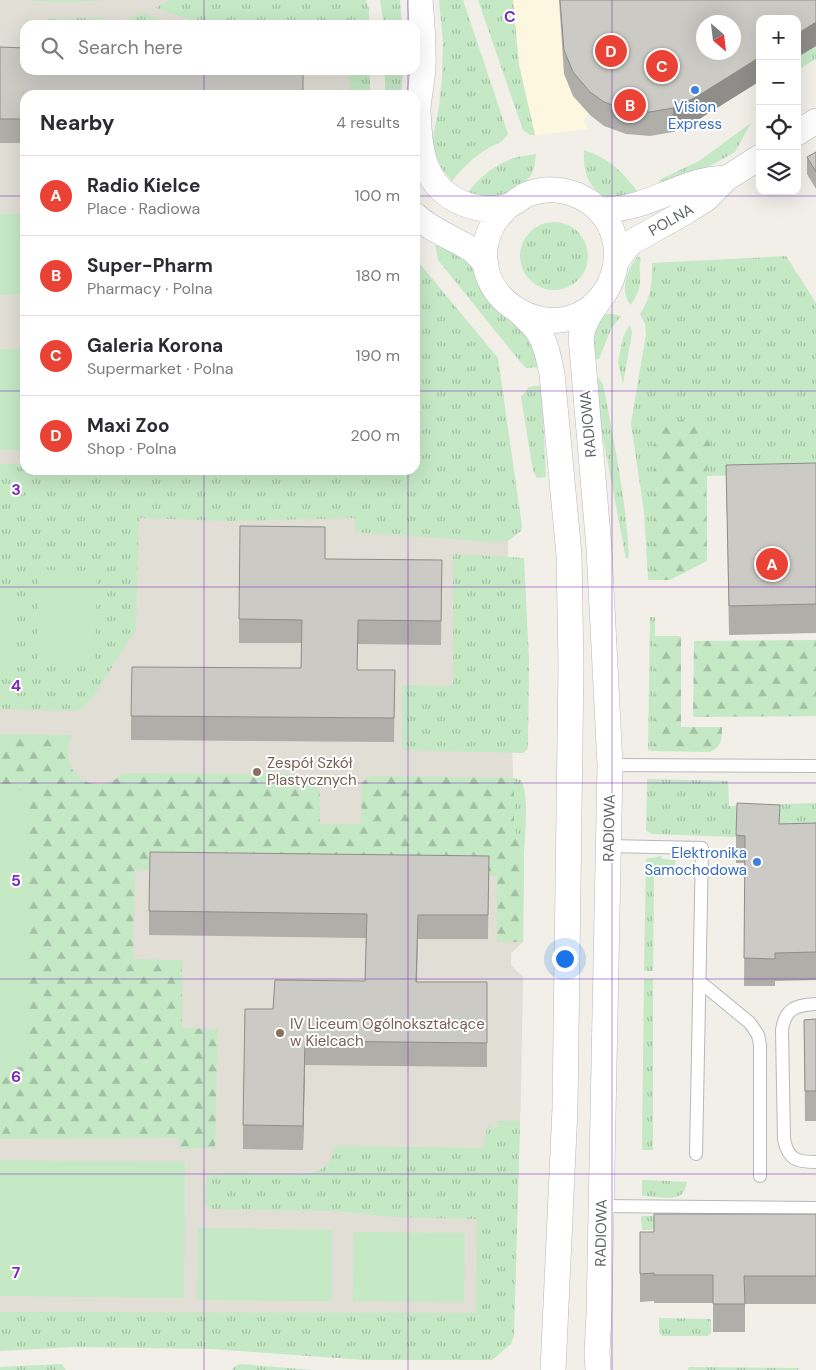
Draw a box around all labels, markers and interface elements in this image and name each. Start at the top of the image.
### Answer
text: C [504,6,516,27]
north arrow [696,15,741,60]
map controls [756,15,801,195]
button: + [756,15,801,60]
search box [20,20,420,75]
pin: D [595,32,627,70]
icon: search [38,34,66,62]
text: Search here [78,35,183,60]
pin: C [646,47,678,85]
button: − [756,60,801,105]
marker: Vision Express [689,84,701,96]
pin: B [614,86,646,124]
place label: Vision Express [668,97,722,134]
button: locate [756,105,801,150]
text: Nearby [40,109,114,137]
text: 4 results [336,112,400,133]
button: layers [756,150,801,195]
text: Radio Kielce [87,173,201,198]
text: A [50,185,62,206]
text: 100 m [355,185,400,206]
text: Place · Radiowa [87,198,200,219]
street label: POLNA [645,199,697,241]
text: Super-Pharm [87,253,213,278]
text: B [51,265,61,286]
text: 180 m [356,265,400,286]
text: Pharmacy · Polna [87,278,213,299]
text: Galeria Korona [87,333,223,358]
text: C [50,345,62,366]
text: 190 m [356,345,400,366]
text: Supermarket · Polna [87,358,233,379]
street label: RADIOWA [575,390,601,458]
text: Maxi Zoo [87,413,170,438]
text: D [50,425,62,446]
text: 200 m [351,425,400,446]
text: Shop · Polna [87,438,176,459]
text: 3 [11,479,21,500]
pin: A [756,545,788,583]
text: 4 [11,675,21,696]
place label: Zespół Szkół Plastycznych [267,753,357,790]
marker: Zespół Szkół Plastycznych [251,766,263,778]
street label: RADIOWA [598,794,620,862]
place label: Elektronika Samochodowa [644,843,747,880]
marker: Elektronika Samochodowa [751,856,763,868]
text: 5 [11,870,21,891]
your location [552,946,578,972]
place label: IV Liceum Ogólnokształcące w Kielcach [290,1014,485,1051]
marker: IV Liceum Ogólnokształcące w Kielcach [274,1027,286,1039]
text: 6 [11,1066,21,1087]
street label: RADIOWA [590,1199,612,1267]
text: 7 [12,1262,21,1283]

